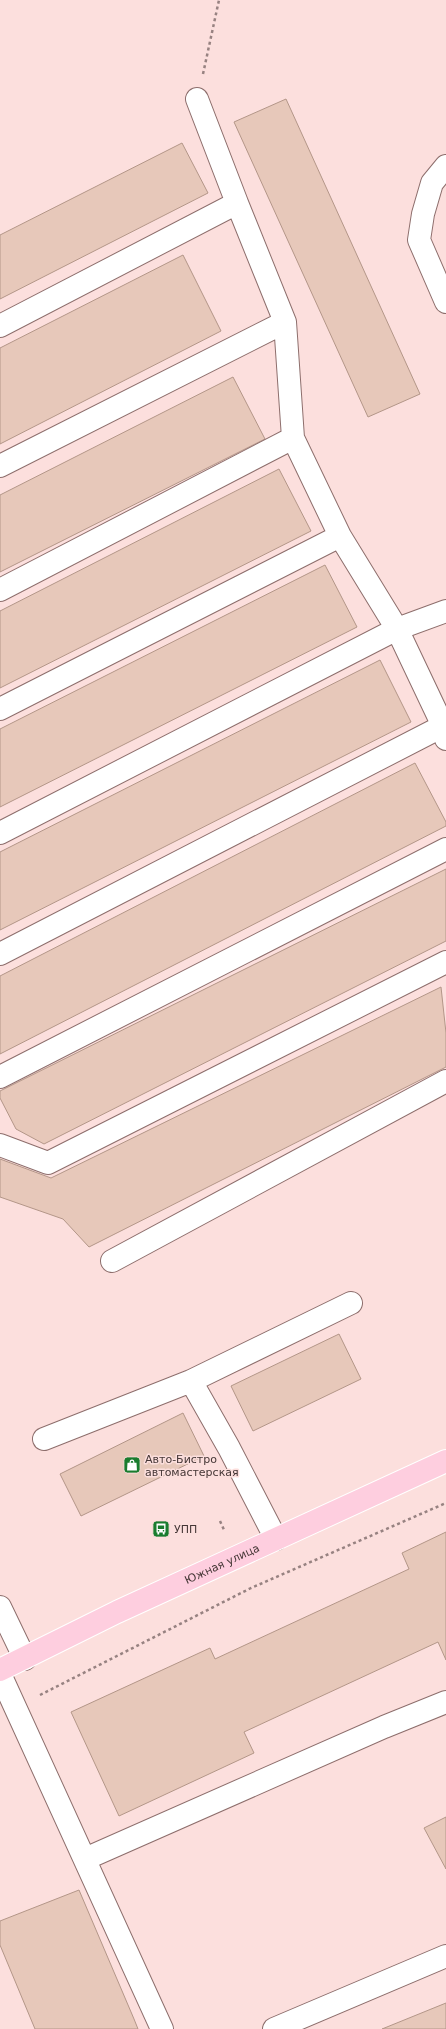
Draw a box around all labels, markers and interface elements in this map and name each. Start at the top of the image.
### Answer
place label: Авто-Бистро автомастерская [145,1453,239,1479]
shop icon: Авто-Бистро автомастерская [122,1455,142,1475]
bus stop icon: УПП [151,1519,171,1539]
place label: УПП [174,1523,197,1536]
street label: Южная улица [183,1542,262,1587]

